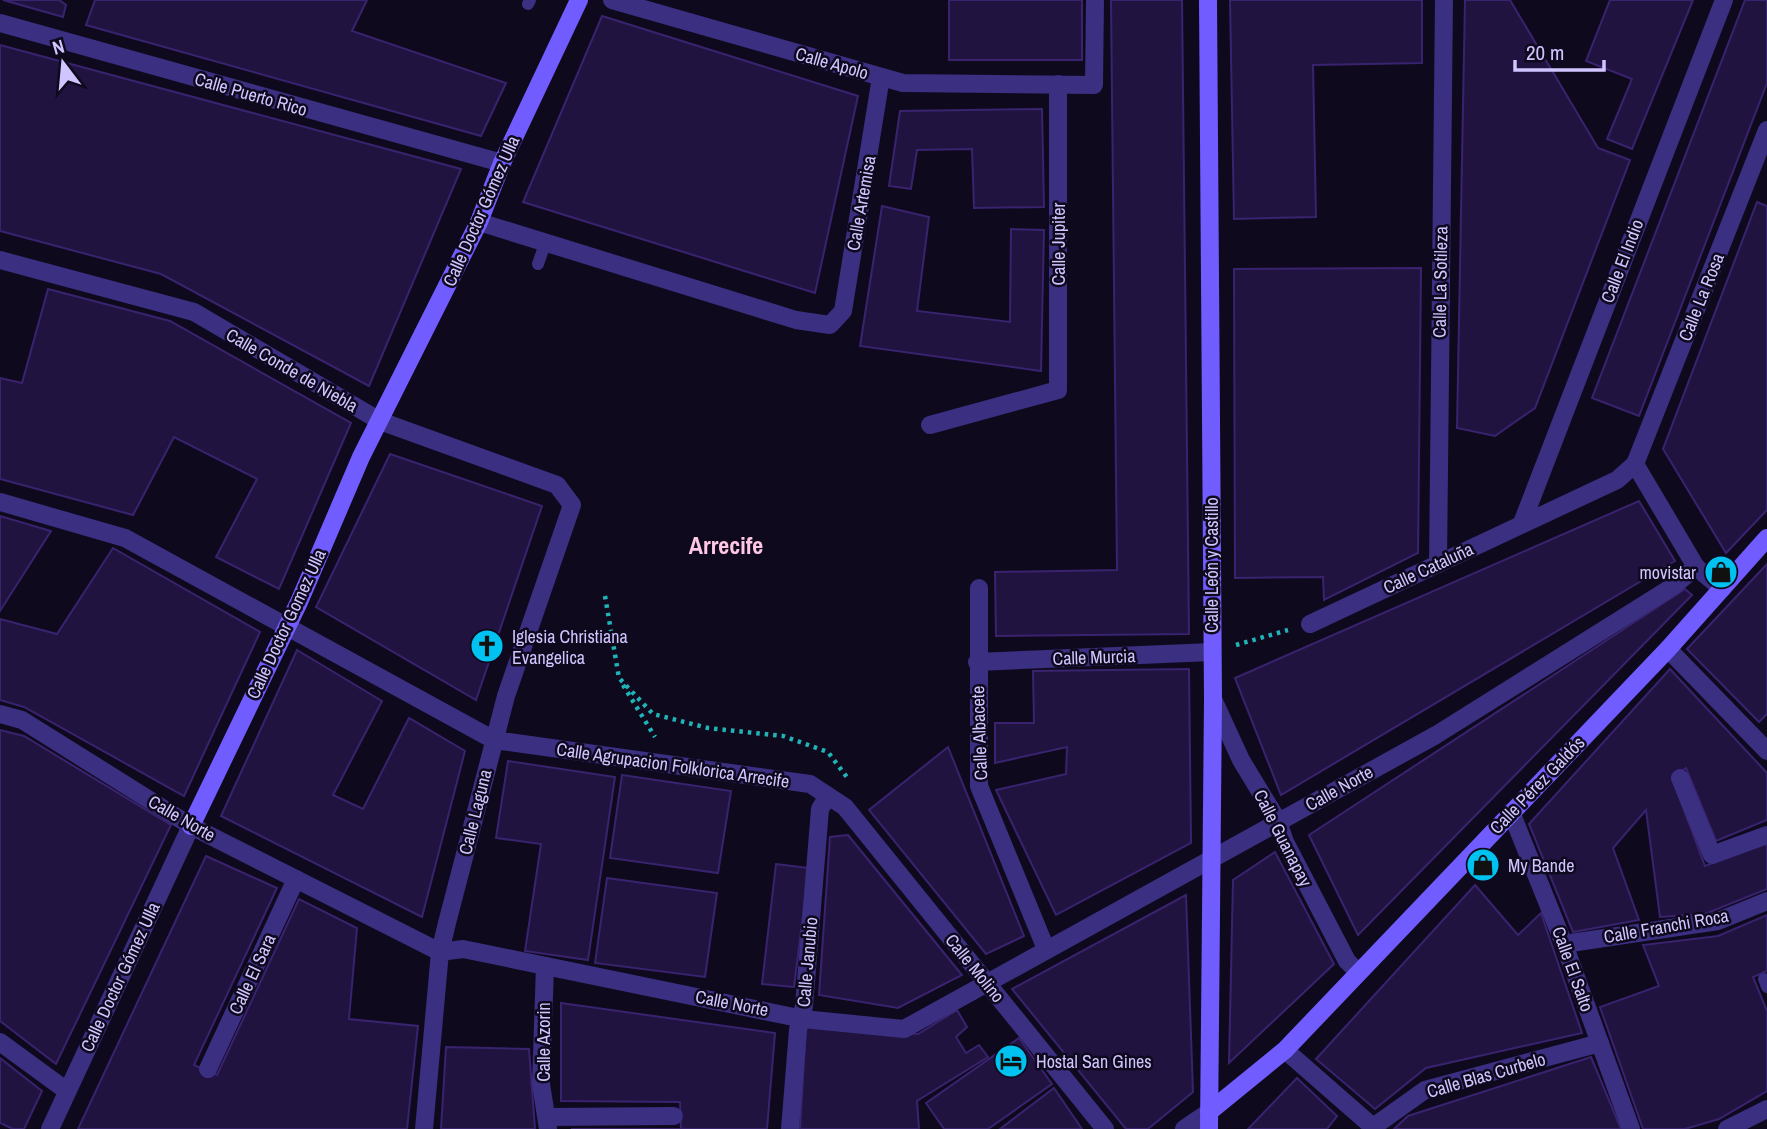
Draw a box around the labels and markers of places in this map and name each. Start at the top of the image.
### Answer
shop icon: movistar [1702,553,1740,591]
place label: movistar [1639,560,1696,585]
place label: Iglesia Christiana Evangelica [512,624,628,670]
church icon: Iglesia Christiana Evangelica [468,627,506,665]
shop icon: My Bande [1464,846,1502,884]
place label: My Bande [1508,853,1574,878]
hotel icon: Hostal San Gines [992,1042,1030,1080]
place label: Hostal San Gines [1036,1049,1152,1074]

